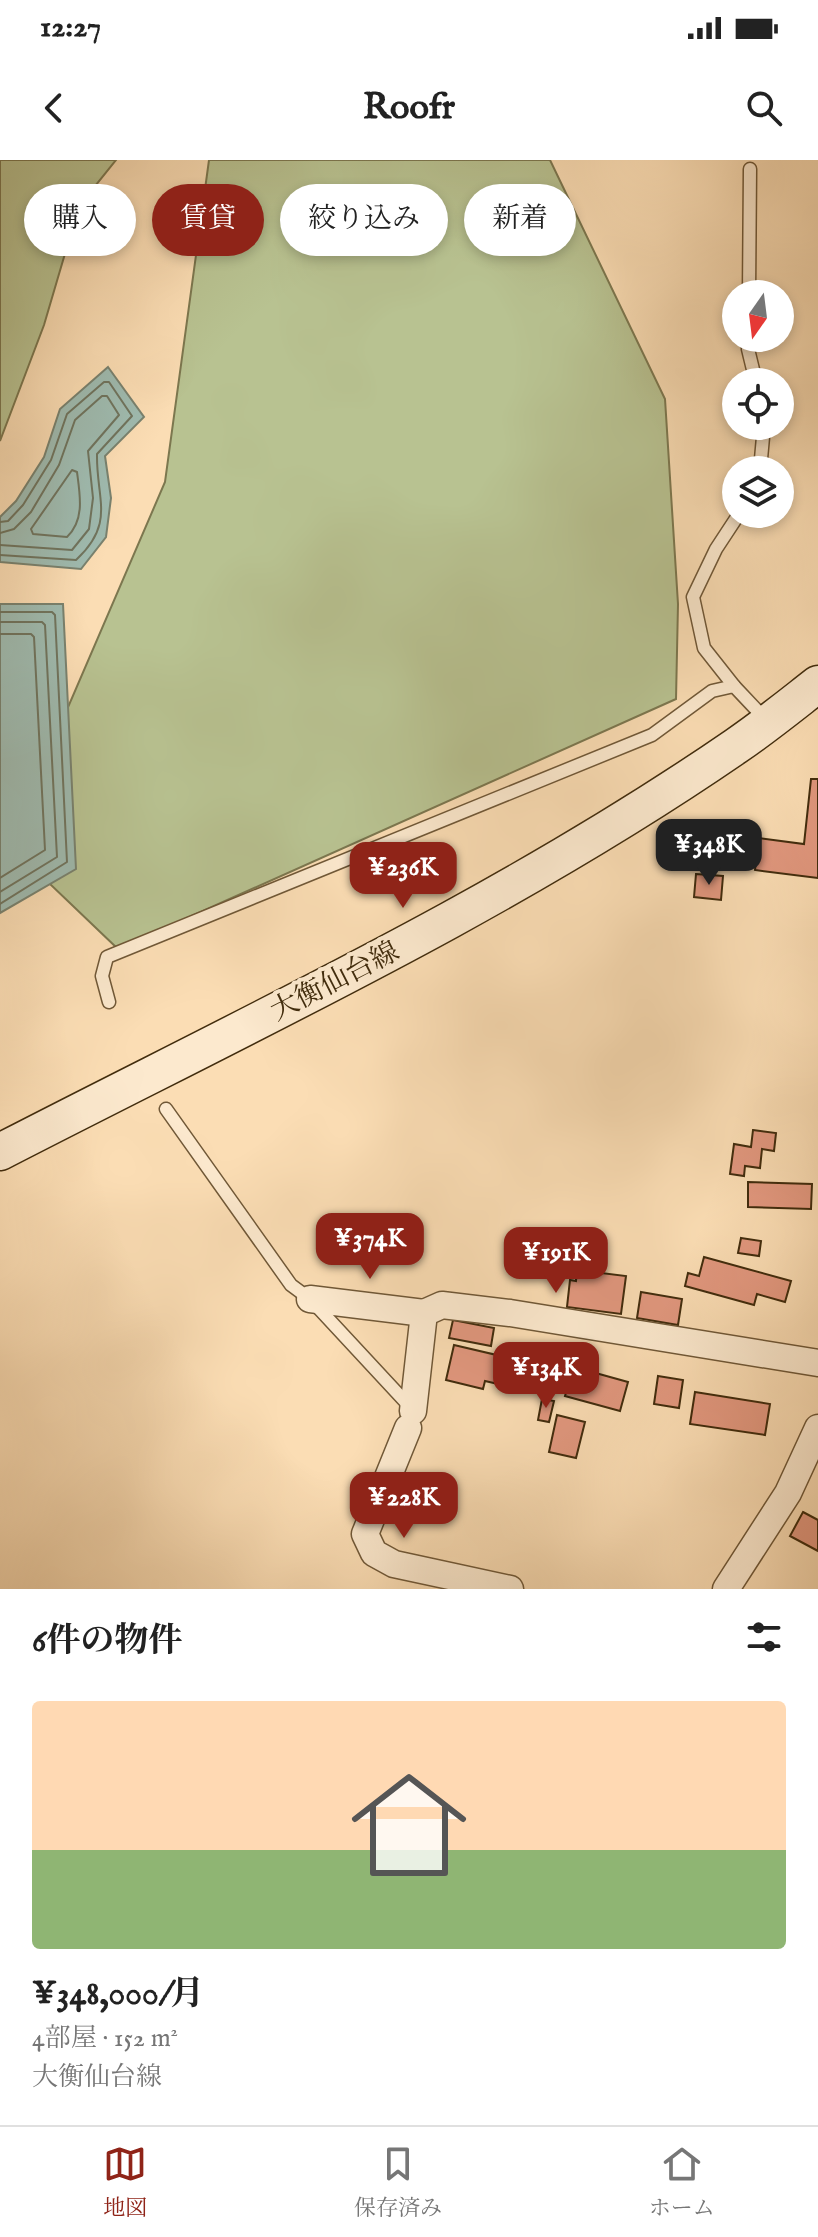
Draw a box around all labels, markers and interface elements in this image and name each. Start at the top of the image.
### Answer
text: 12:27 [40,9,101,47]
text: Roofr [363,85,455,131]
icon: back [32,86,76,130]
icon: search [742,86,786,130]
chip: 購入 [24,184,136,256]
chip: 賃貸 [152,184,264,256]
chip: 絞り込み [280,184,448,256]
chip: 新着 [464,184,576,256]
north arrow [722,280,794,352]
map controls [722,280,794,528]
button: locate [722,368,794,440]
button: layers [722,456,794,528]
pin: ¥348K [653,819,765,887]
text: ¥348K [674,828,744,861]
pin: ¥236K [347,842,459,910]
text: ¥236K [368,851,438,884]
street label: 大衡仙台線 [265,935,405,1030]
pin: ¥374K [314,1213,426,1281]
text: ¥374K [334,1222,406,1255]
pin: ¥191K [500,1227,612,1295]
text: ¥191K [522,1236,590,1269]
pin: ¥134K [490,1342,602,1410]
text: ¥134K [511,1351,581,1384]
pin: ¥228K [348,1472,460,1540]
text: ¥228K [368,1481,440,1514]
icon: filters [742,1615,786,1659]
text: 6件の物件 [32,1620,182,1663]
icon: home [337,1753,481,1897]
text: ¥348,000/月 [32,1973,204,2016]
text: 4部屋 · 152 m² [32,2022,178,2055]
text: 大衡仙台線 [32,2061,162,2094]
tab: 地図 [103,2142,147,2223]
tab: 保存済み [354,2142,442,2223]
tab: ホーム [649,2142,715,2223]

